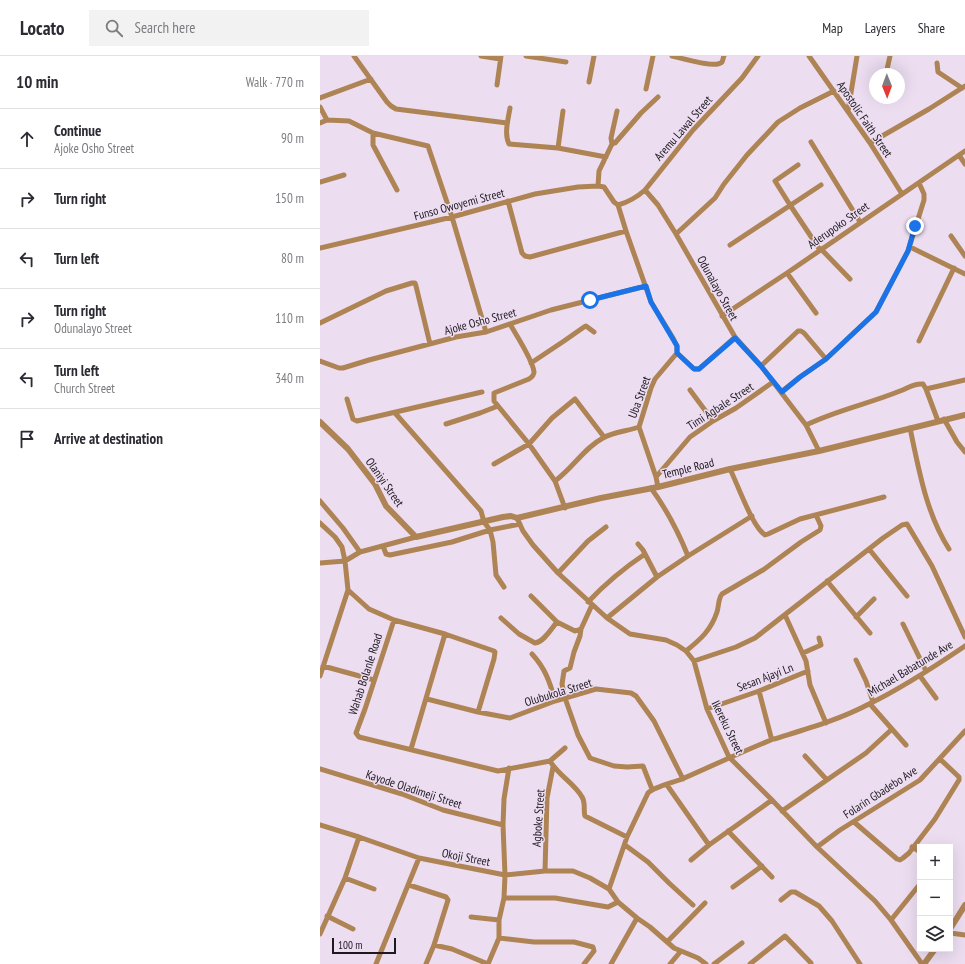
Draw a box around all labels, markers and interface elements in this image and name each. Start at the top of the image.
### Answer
search box [89,10,369,46]
text: Locato [20,16,65,40]
icon: search [103,17,125,39]
text: Search here [135,18,195,37]
text: Map [822,19,843,37]
text: Layers [865,19,896,37]
text: Share [918,19,945,37]
north arrow [869,68,905,104]
text: 10 min [16,71,58,93]
text: Walk · 770 m [246,74,304,91]
street label: Apostolic Faith Street [834,78,896,161]
street label: Aremu Lawal Street [651,92,716,164]
text: Continue [54,121,101,140]
icon: ahead [16,128,38,150]
text: 90 m [281,130,304,147]
text: Ajoke Osho Street [54,140,134,157]
street label: Funso Owoyemi Street [412,185,507,223]
icon: right [16,188,38,210]
text: Turn right [54,189,106,208]
text: 150 m [275,190,304,207]
street label: Aderupoko Street [804,198,872,252]
route end [906,217,924,235]
icon: left [16,248,38,270]
text: Turn left [54,249,99,268]
text: 80 m [281,250,304,267]
street label: Odunalayo Street [694,253,742,324]
route start [581,291,599,309]
text: Turn right [54,301,106,320]
street label: Ajoke Osho Street [442,304,518,338]
icon: right [16,308,38,330]
text: 110 m [275,310,304,327]
text: Odunalayo Street [54,320,132,337]
text: Turn left [54,361,99,380]
icon: left [16,368,38,390]
text: 340 m [275,370,304,387]
street label: Uba Street [624,373,654,420]
street label: Timi Agbale Street [684,379,757,433]
text: Church Street [54,380,115,397]
icon: arrive [16,428,38,450]
text: Arrive at destination [54,429,163,448]
street label: Temple Road [661,454,715,482]
street label: Olaniyi Street [363,455,408,510]
street label: Wahab Bolanle Road [345,631,385,717]
street label: Michael Babatunde Ave [865,637,955,699]
street label: Sesan Ajayi Ln [735,659,795,695]
street label: Olubukola Street [522,674,594,709]
street label: Ikereku Street [709,698,748,757]
street label: Folarin Gbadebo Ave [840,763,920,821]
street label: Kayode Oladimeji Street [364,766,465,812]
street label: Agboke Street [528,788,548,847]
map controls [917,844,953,952]
button: + [917,844,953,880]
street label: Okoji Street [441,845,492,869]
button: − [917,880,953,916]
button: layers [917,916,953,952]
scale bar [332,936,396,955]
text: 100 m [338,938,362,952]

